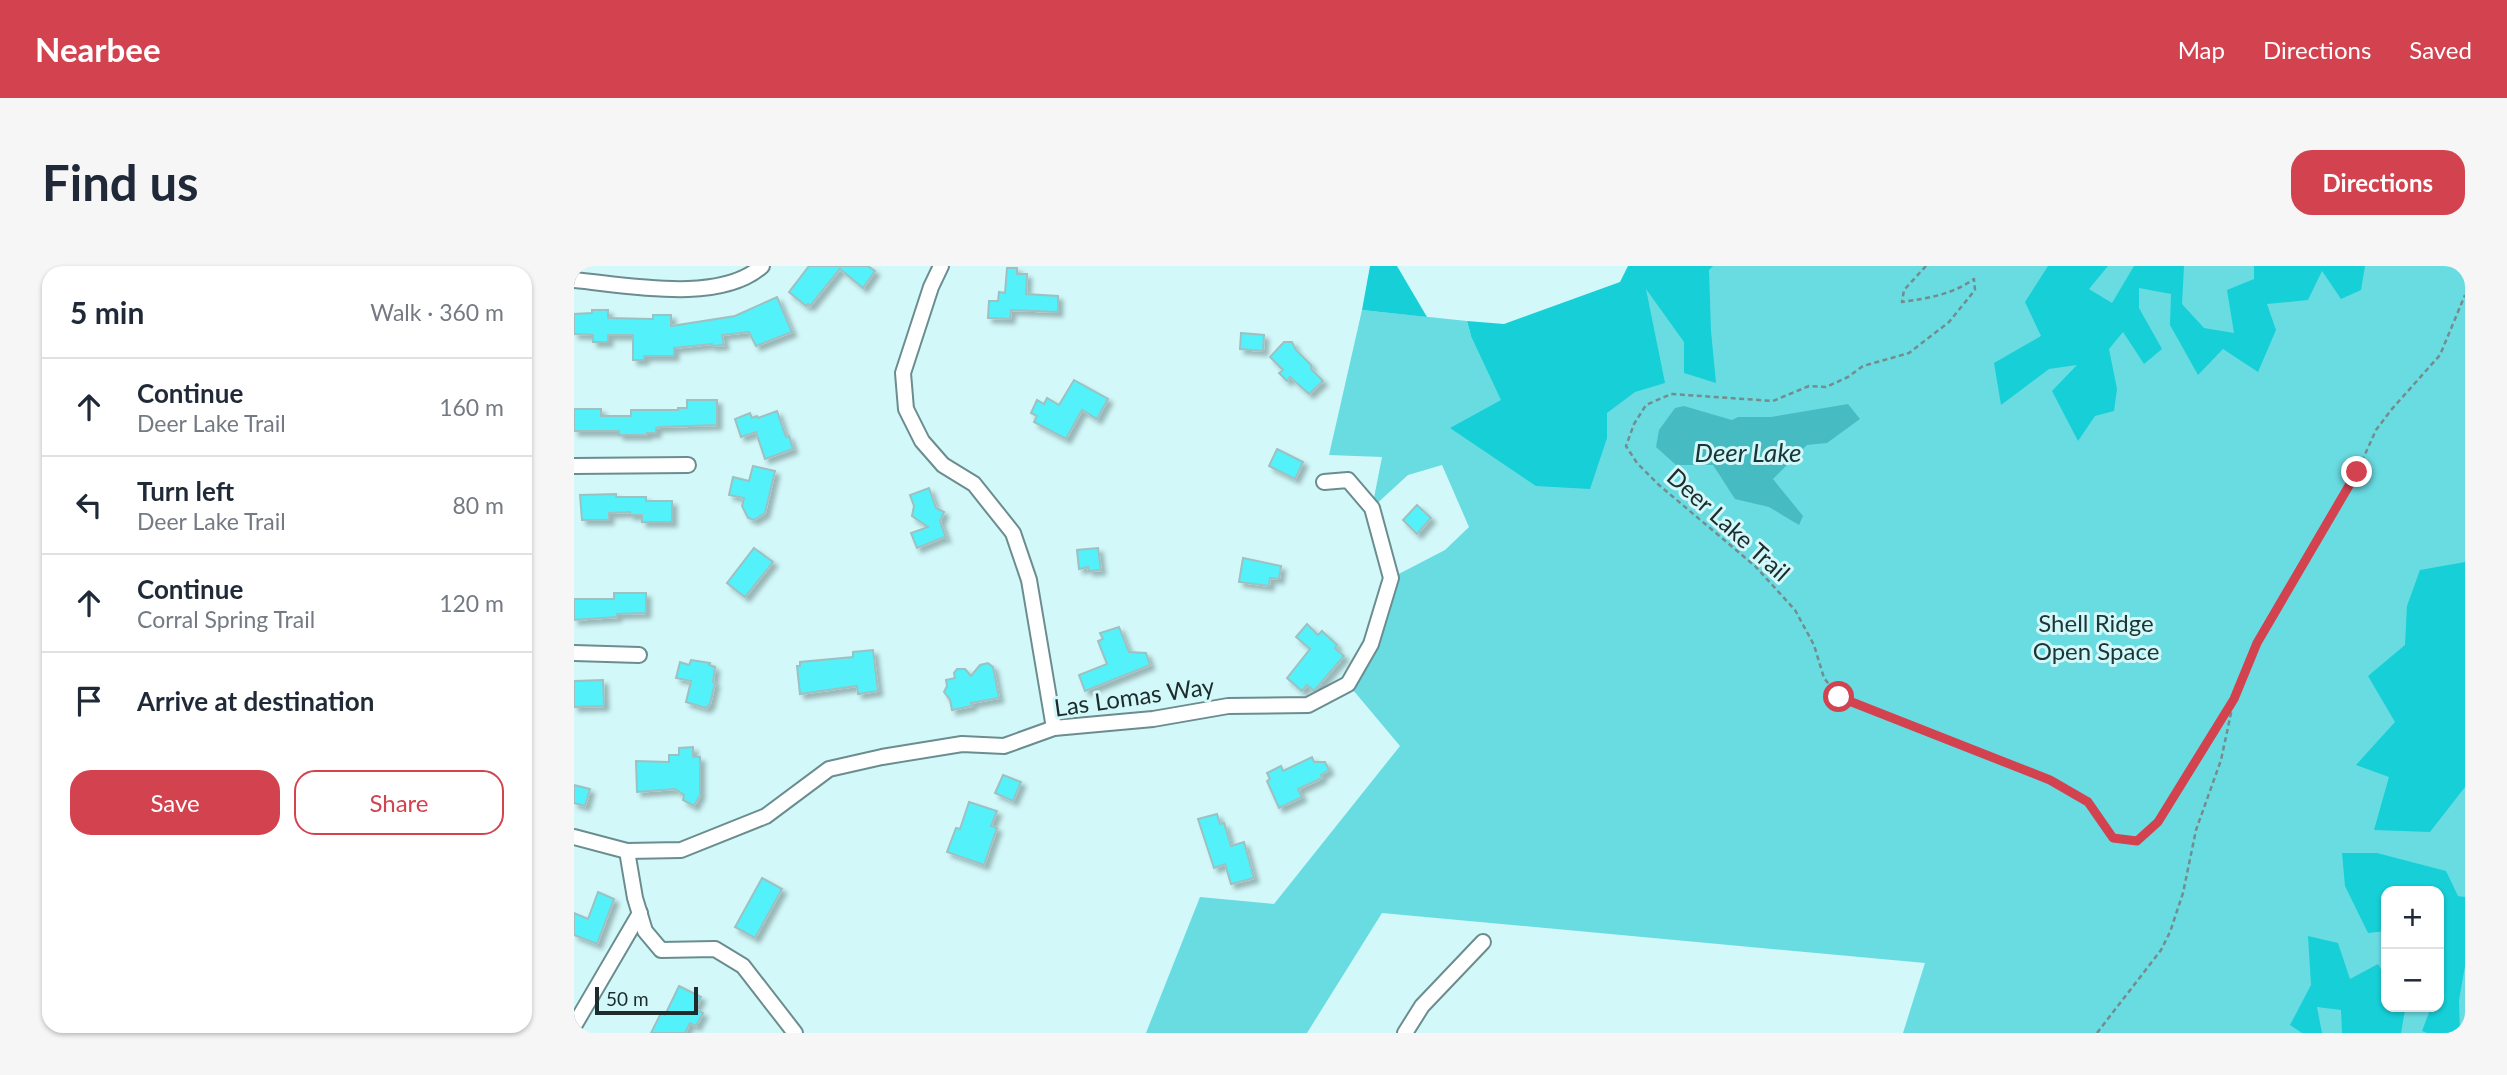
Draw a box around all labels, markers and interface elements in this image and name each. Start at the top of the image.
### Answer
text: Nearbee [35,29,161,69]
text: Map [2178,35,2225,64]
text: Directions [2263,35,2371,64]
text: Saved [2409,35,2472,64]
button: Directions [2291,150,2465,215]
text: Find us [42,153,199,211]
text: 5 min [70,294,144,330]
text: Walk · 360 m [370,298,504,326]
text: Continue [137,377,243,409]
icon: ahead [70,388,108,426]
text: 160 m [439,393,504,421]
text: Deer Lake Trail [137,409,286,437]
water label: Deer Lake [1695,436,1801,468]
route end [2341,456,2372,487]
street label: Deer Lake Trail [1662,461,1796,587]
text: Turn left [137,475,234,507]
icon: left [70,486,108,524]
text: 80 m [453,491,504,519]
text: Deer Lake Trail [137,507,286,535]
text: Continue [137,573,243,605]
icon: ahead [70,584,108,622]
text: 120 m [439,589,504,617]
text: Corral Spring Trail [137,605,315,633]
park label: Shell Ridge Open Space [2033,608,2159,665]
street label: Las Lomas Way [1052,670,1216,722]
route start [1823,681,1854,712]
icon: arrive [70,682,108,720]
text: Arrive at destination [137,685,374,717]
button: Save [70,770,280,835]
button: Share [294,770,504,835]
map controls [2381,886,2444,1012]
button: + [2381,886,2444,949]
button: − [2381,949,2444,1012]
scale bar [595,984,698,1016]
text: 50 m [606,987,649,1010]

